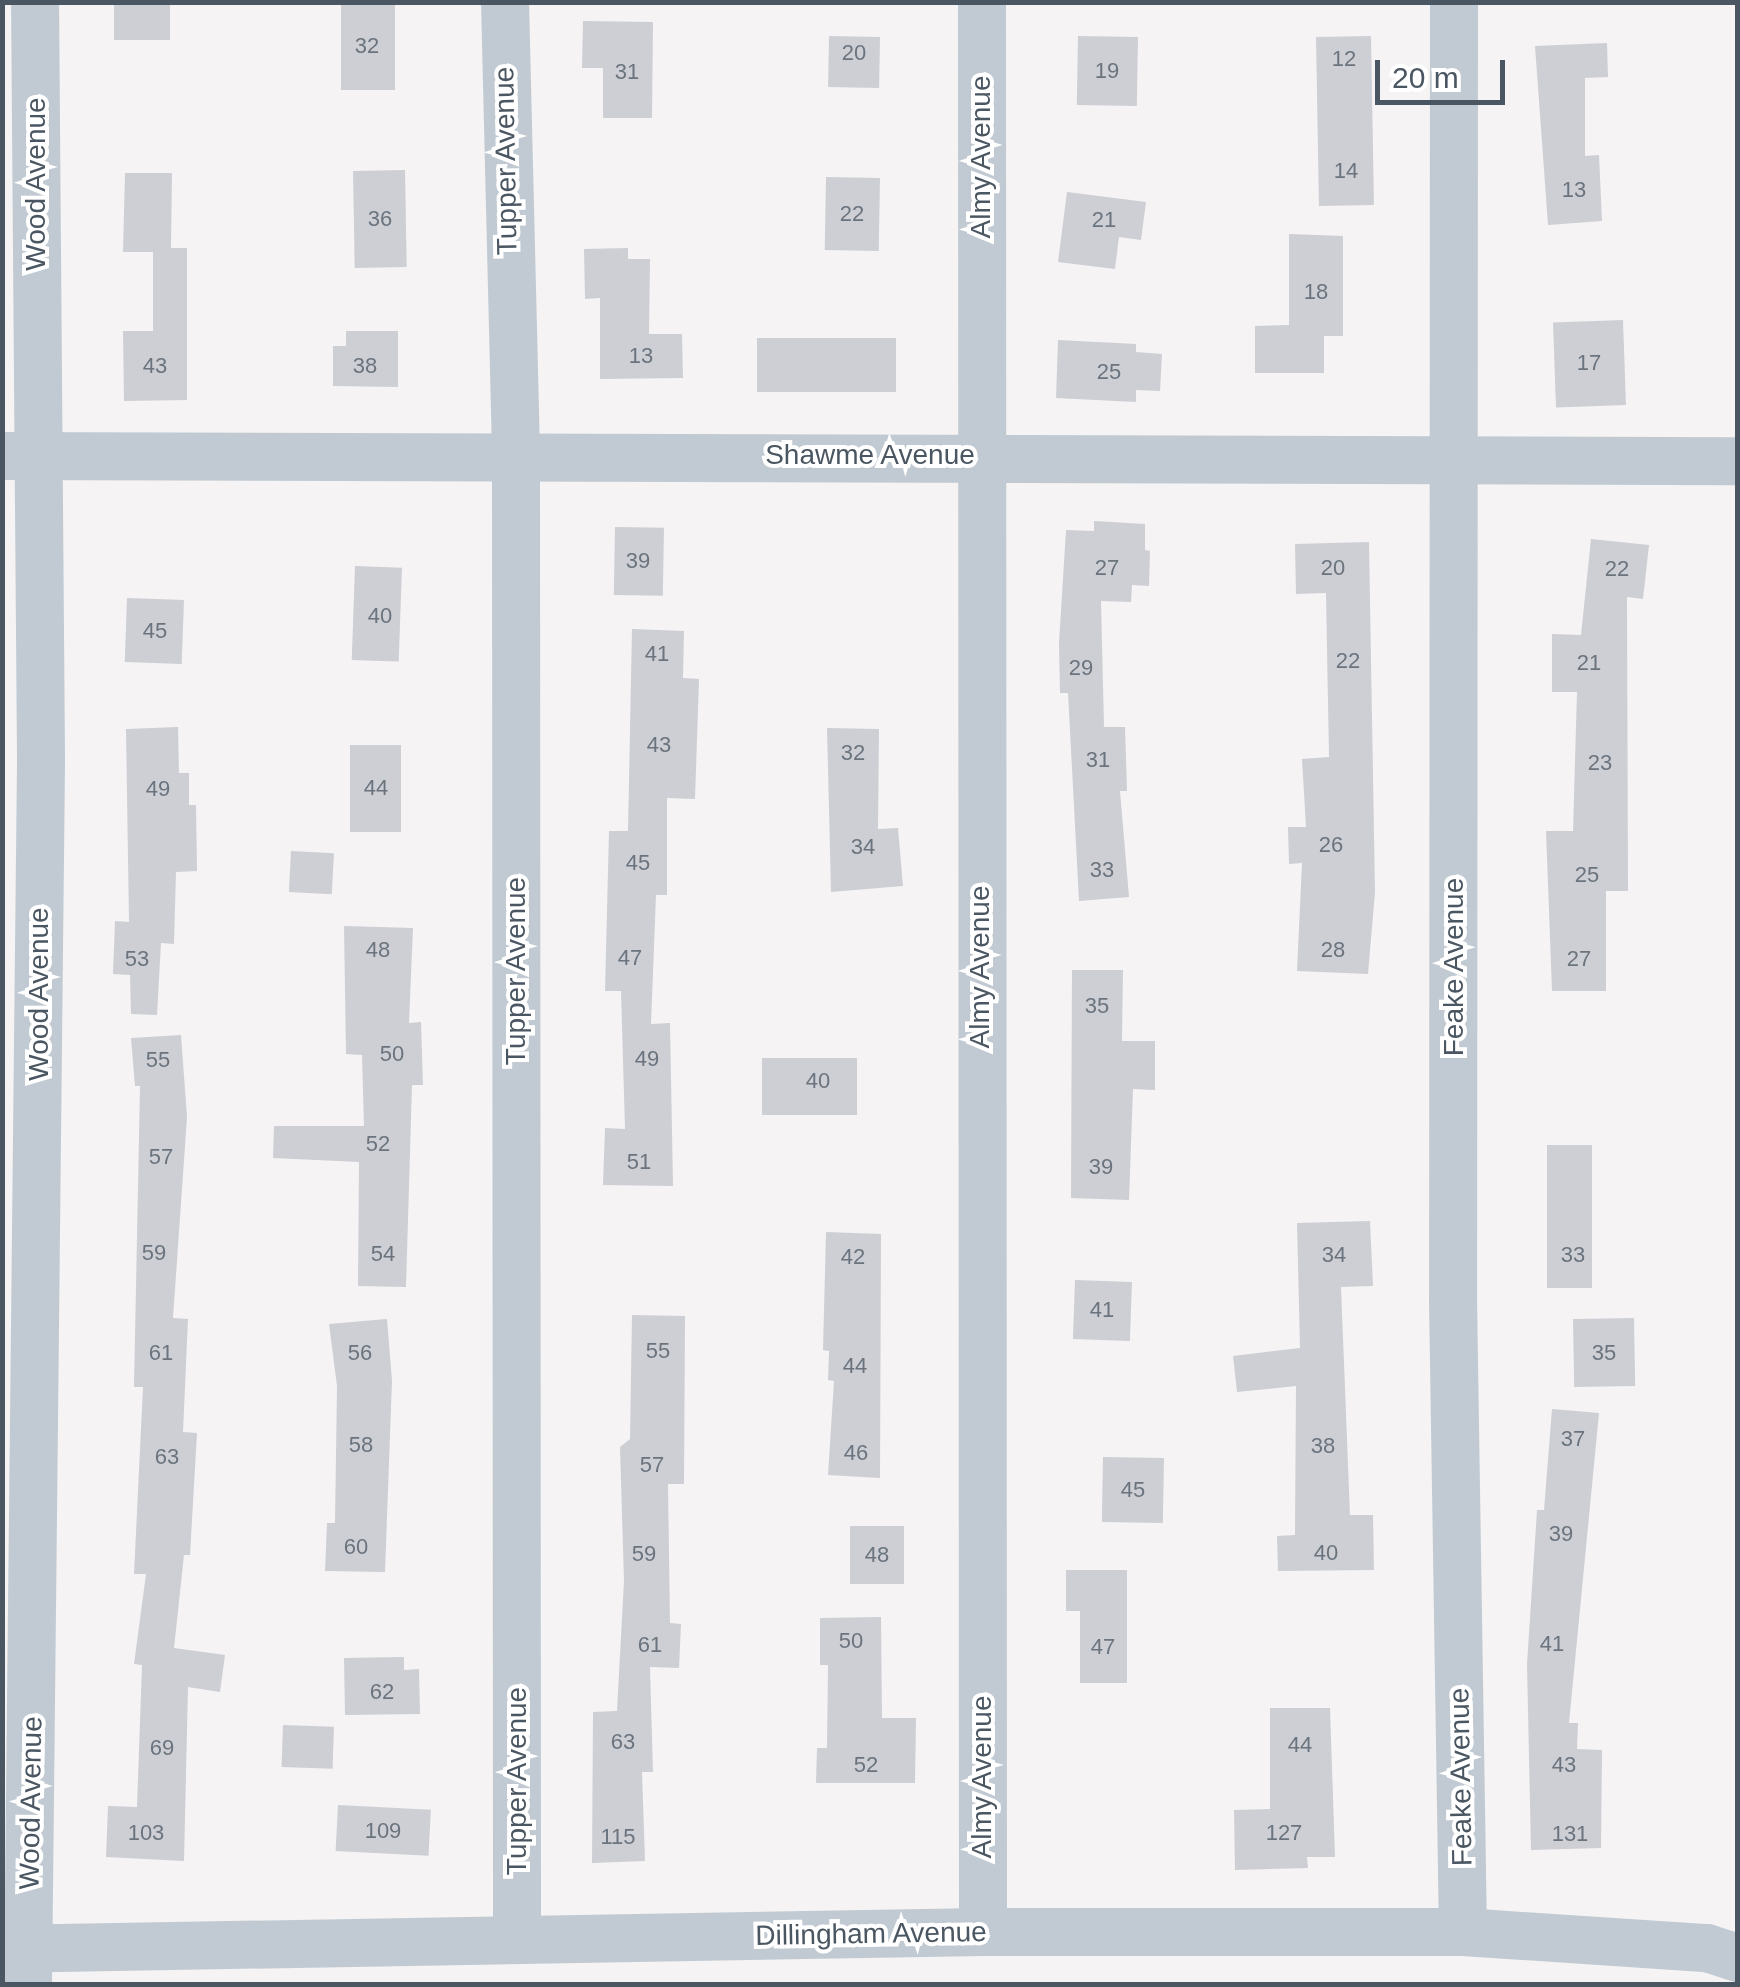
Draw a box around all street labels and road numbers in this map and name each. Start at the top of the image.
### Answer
street label: Tupper Avenue [488,66,524,256]
street label: Almy Avenue [964,75,998,239]
street label: Wood Avenue [19,97,53,271]
street label: Shawme Avenue [764,438,976,472]
street label: Tupper Avenue [499,876,533,1066]
street label: Feake Avenue [1437,877,1471,1057]
street label: Almy Avenue [963,885,997,1049]
street label: Wood Avenue [22,907,56,1081]
street label: Tupper Avenue [500,1686,534,1876]
street label: Feake Avenue [1443,1687,1479,1867]
street label: Almy Avenue [965,1695,999,1859]
street label: Wood Avenue [13,1715,49,1891]
street label: Dillingham Avenue [754,1915,988,1953]

